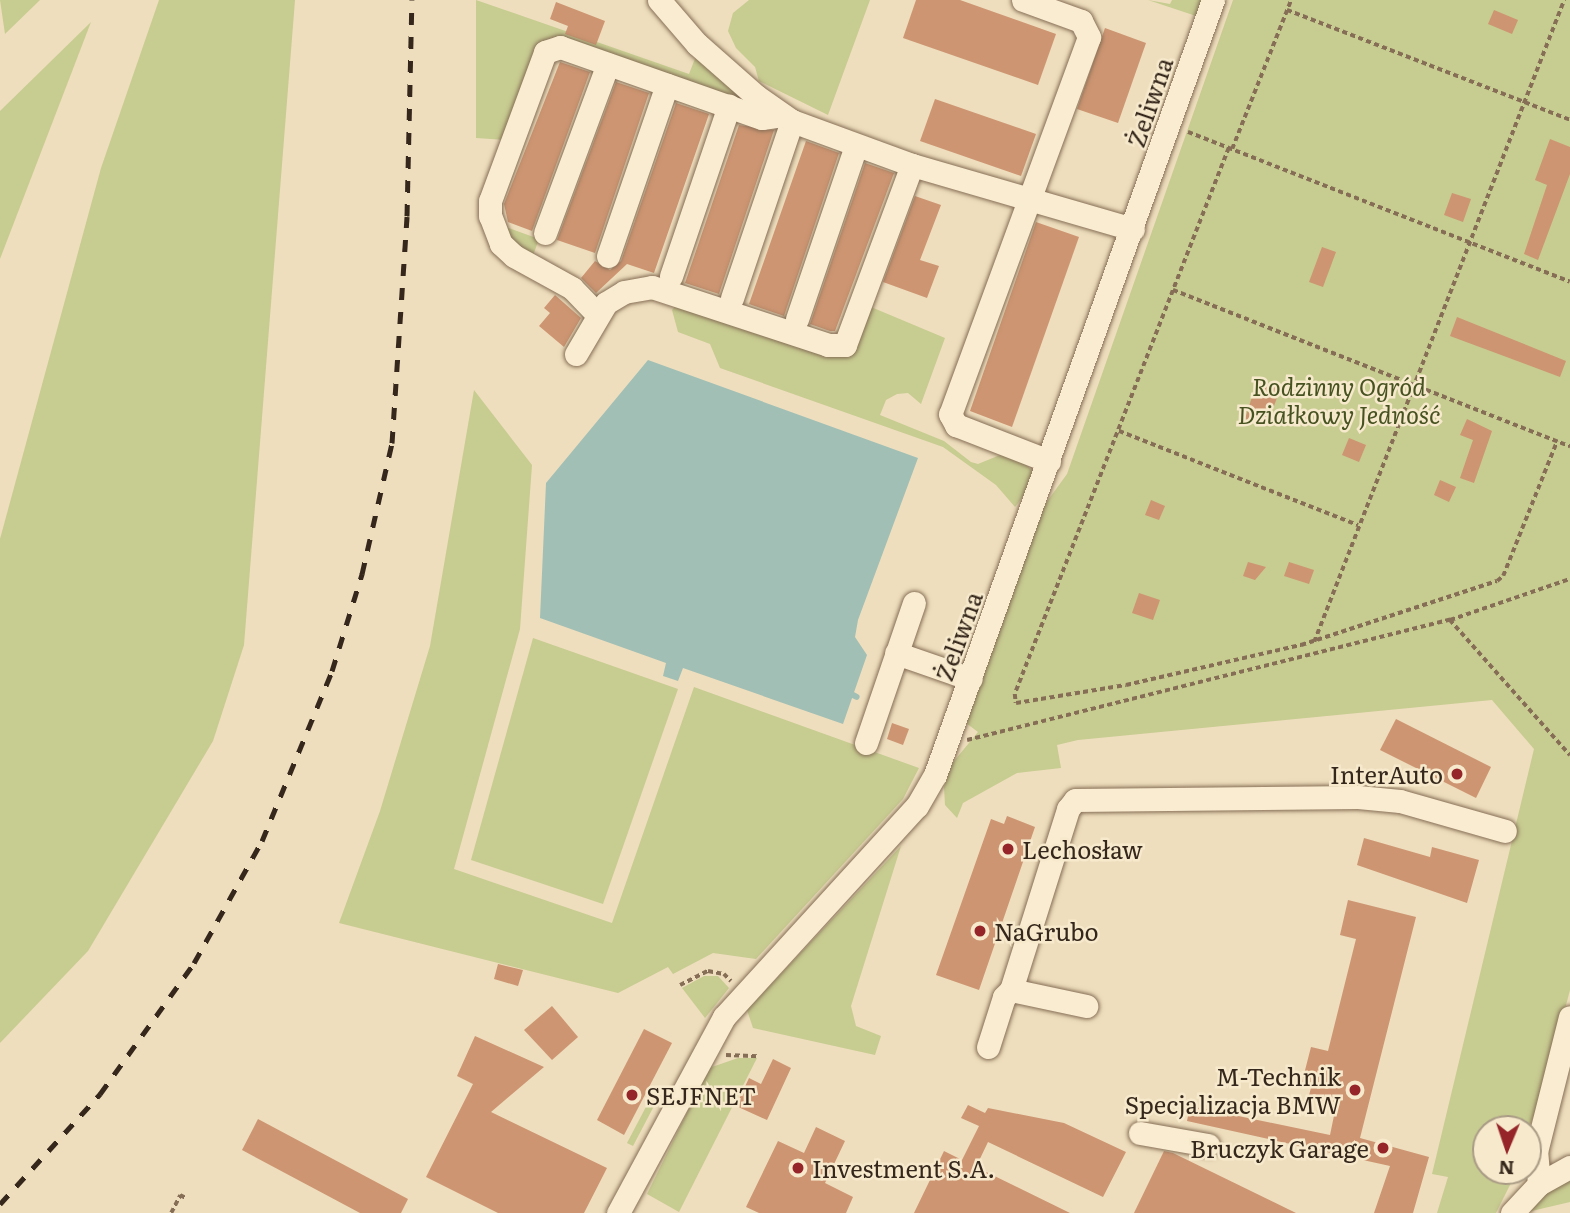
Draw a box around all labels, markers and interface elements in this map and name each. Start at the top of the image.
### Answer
street label: Żeliwna [1120,53,1178,151]
park label: Rodzinny Ogród Działkowy Jedność [1237,372,1441,428]
street label: Żeliwna [929,587,987,685]
place label: InterAuto [1330,760,1443,788]
marker: InterAuto [1449,766,1465,782]
place label: Lechosław [1022,835,1143,863]
marker: Lechosław [1000,841,1016,857]
place label: NaGrubo [994,917,1099,945]
marker: NaGrubo [972,923,988,939]
place label: M-Technik Specjalizacja BMW [1125,1062,1341,1118]
place label: SEJFNET [646,1081,756,1109]
marker: M-Technik Specjalizacja BMW [1347,1082,1363,1098]
marker: SEJFNET [624,1087,640,1103]
north arrow [1472,1115,1542,1185]
place label: Bruczyk Garage [1190,1134,1369,1162]
marker: Bruczyk Garage [1375,1140,1391,1156]
place label: Investment S.A. [812,1154,995,1182]
text: N [1498,1155,1515,1183]
marker: Investment S.A. [790,1160,806,1176]

